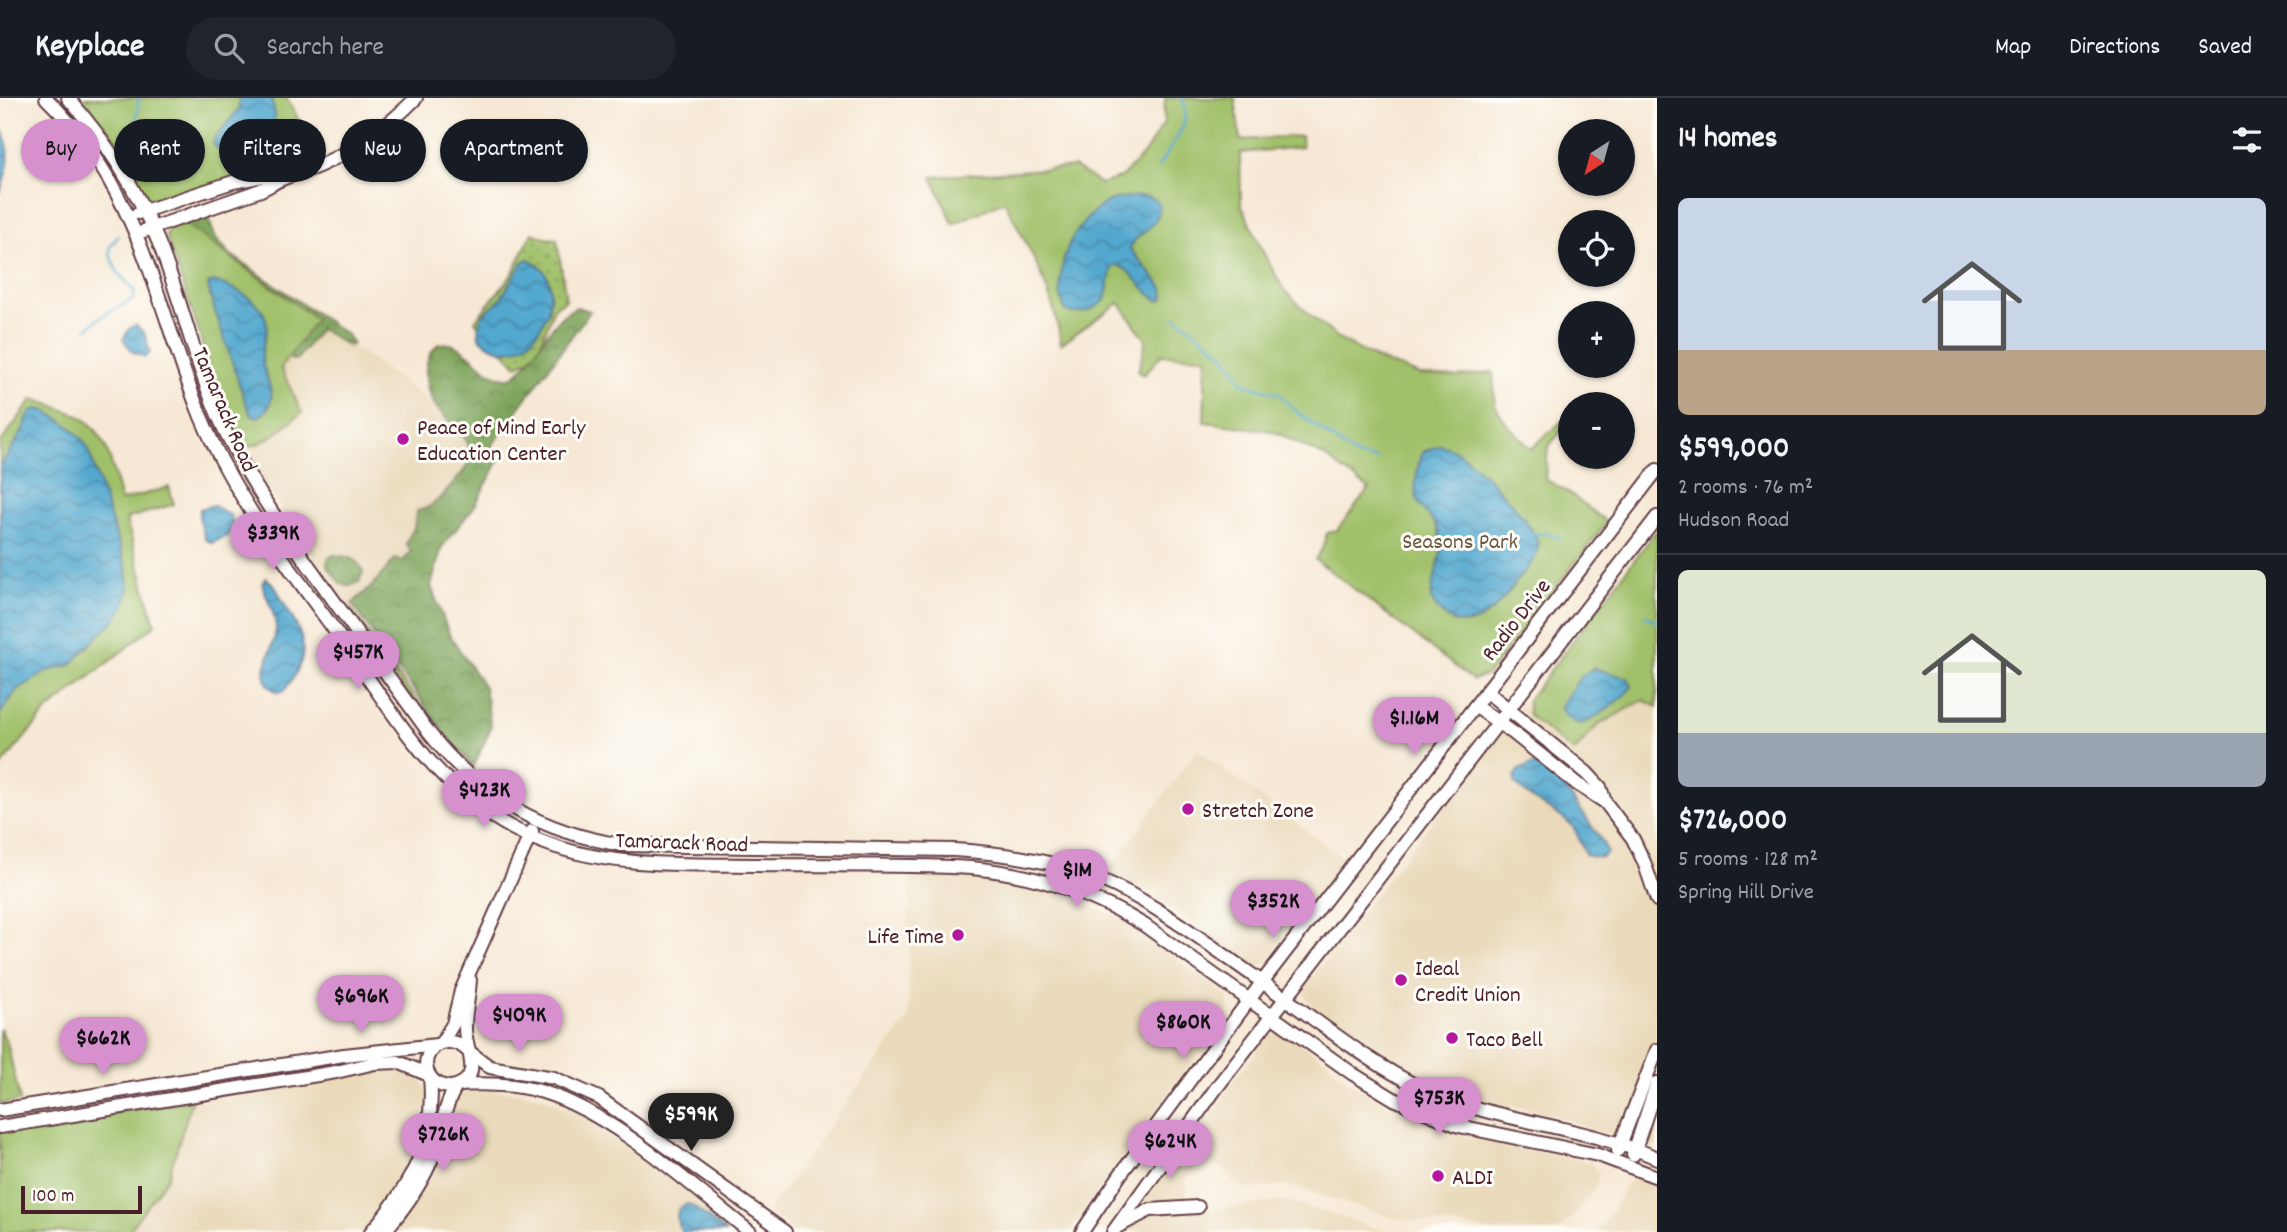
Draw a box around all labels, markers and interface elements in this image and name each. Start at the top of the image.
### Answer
search box [186,17,676,80]
text: Keyplace [35,25,144,72]
icon: search [210,29,248,67]
text: Search here [266,30,384,67]
text: Map [1995,31,2031,65]
text: Directions [2069,31,2160,65]
text: Saved [2198,31,2252,65]
chip: Buy [21,119,100,182]
chip: Rent [114,119,205,182]
chip: Filters [219,119,326,182]
chip: New [340,119,426,182]
chip: Apartment [440,119,588,182]
north arrow [1558,119,1634,196]
map controls [1558,119,1635,469]
text: 14 homes [1678,119,1777,162]
icon: filters [2228,121,2266,159]
button: locate [1558,210,1635,287]
icon: home [1909,243,2035,369]
button: + [1558,301,1635,378]
street label: Tamarack Road [182,343,264,478]
button: − [1558,392,1635,469]
place label: Peace of Mind Early Education Center [417,413,586,472]
text: $599,000 [1678,429,1789,472]
marker: Peace of Mind Early Education Center [395,431,411,447]
text: 2 rooms · 76 m² [1678,472,1813,505]
text: Hudson Road [1678,505,1789,538]
pin: $339K [224,512,322,572]
text: $339K [246,518,300,551]
park label: Seasons Park [1402,527,1518,560]
street label: Radio Drive [1475,573,1561,669]
icon: home [1909,615,2035,741]
pin: $457K [309,632,407,691]
text: $457K [332,637,384,670]
pin: $1.16M [1357,698,1471,757]
text: $1.16M [1389,703,1439,736]
pin: $423K [435,770,533,829]
text: $423K [458,775,510,808]
place label: Stretch Zone [1202,796,1314,829]
marker: Stretch Zone [1180,801,1196,817]
text: $726,000 [1678,801,1787,844]
street label: Tamarack Road [615,826,749,863]
text: 5 rooms · 128 m² [1678,844,1818,877]
pin: $1M [1043,850,1111,909]
text: $1M [1062,855,1092,888]
text: Spring Hill Drive [1678,877,1814,910]
pin: $352K [1224,880,1322,940]
text: $352K [1246,886,1300,919]
place label: Life Time [868,922,944,955]
marker: Life Time [950,927,966,943]
place label: Ideal Credit Union [1415,954,1521,1013]
marker: Ideal Credit Union [1393,972,1409,988]
pin: $696K [312,976,410,1035]
text: $696K [333,981,389,1014]
pin: $409K [470,995,568,1054]
text: $409K [492,1000,546,1033]
pin: $860K [1134,1002,1232,1061]
text: $860K [1155,1007,1211,1040]
pin: $662K [54,1018,152,1077]
text: $662K [76,1023,130,1056]
place label: Taco Bell [1466,1025,1543,1058]
marker: Taco Bell [1444,1030,1460,1046]
pin: $753K [1390,1077,1488,1137]
text: $753K [1413,1083,1465,1116]
pin: $599K [642,1094,740,1153]
text: $599K [664,1099,718,1132]
pin: $726K [394,1114,492,1173]
text: $726K [417,1119,469,1152]
pin: $624K [1121,1121,1219,1180]
text: $624K [1143,1126,1197,1159]
place label: ALDI [1452,1163,1493,1196]
marker: ALDI [1430,1168,1446,1184]
scale bar [21,1183,142,1215]
text: 100 m [32,1184,74,1211]

